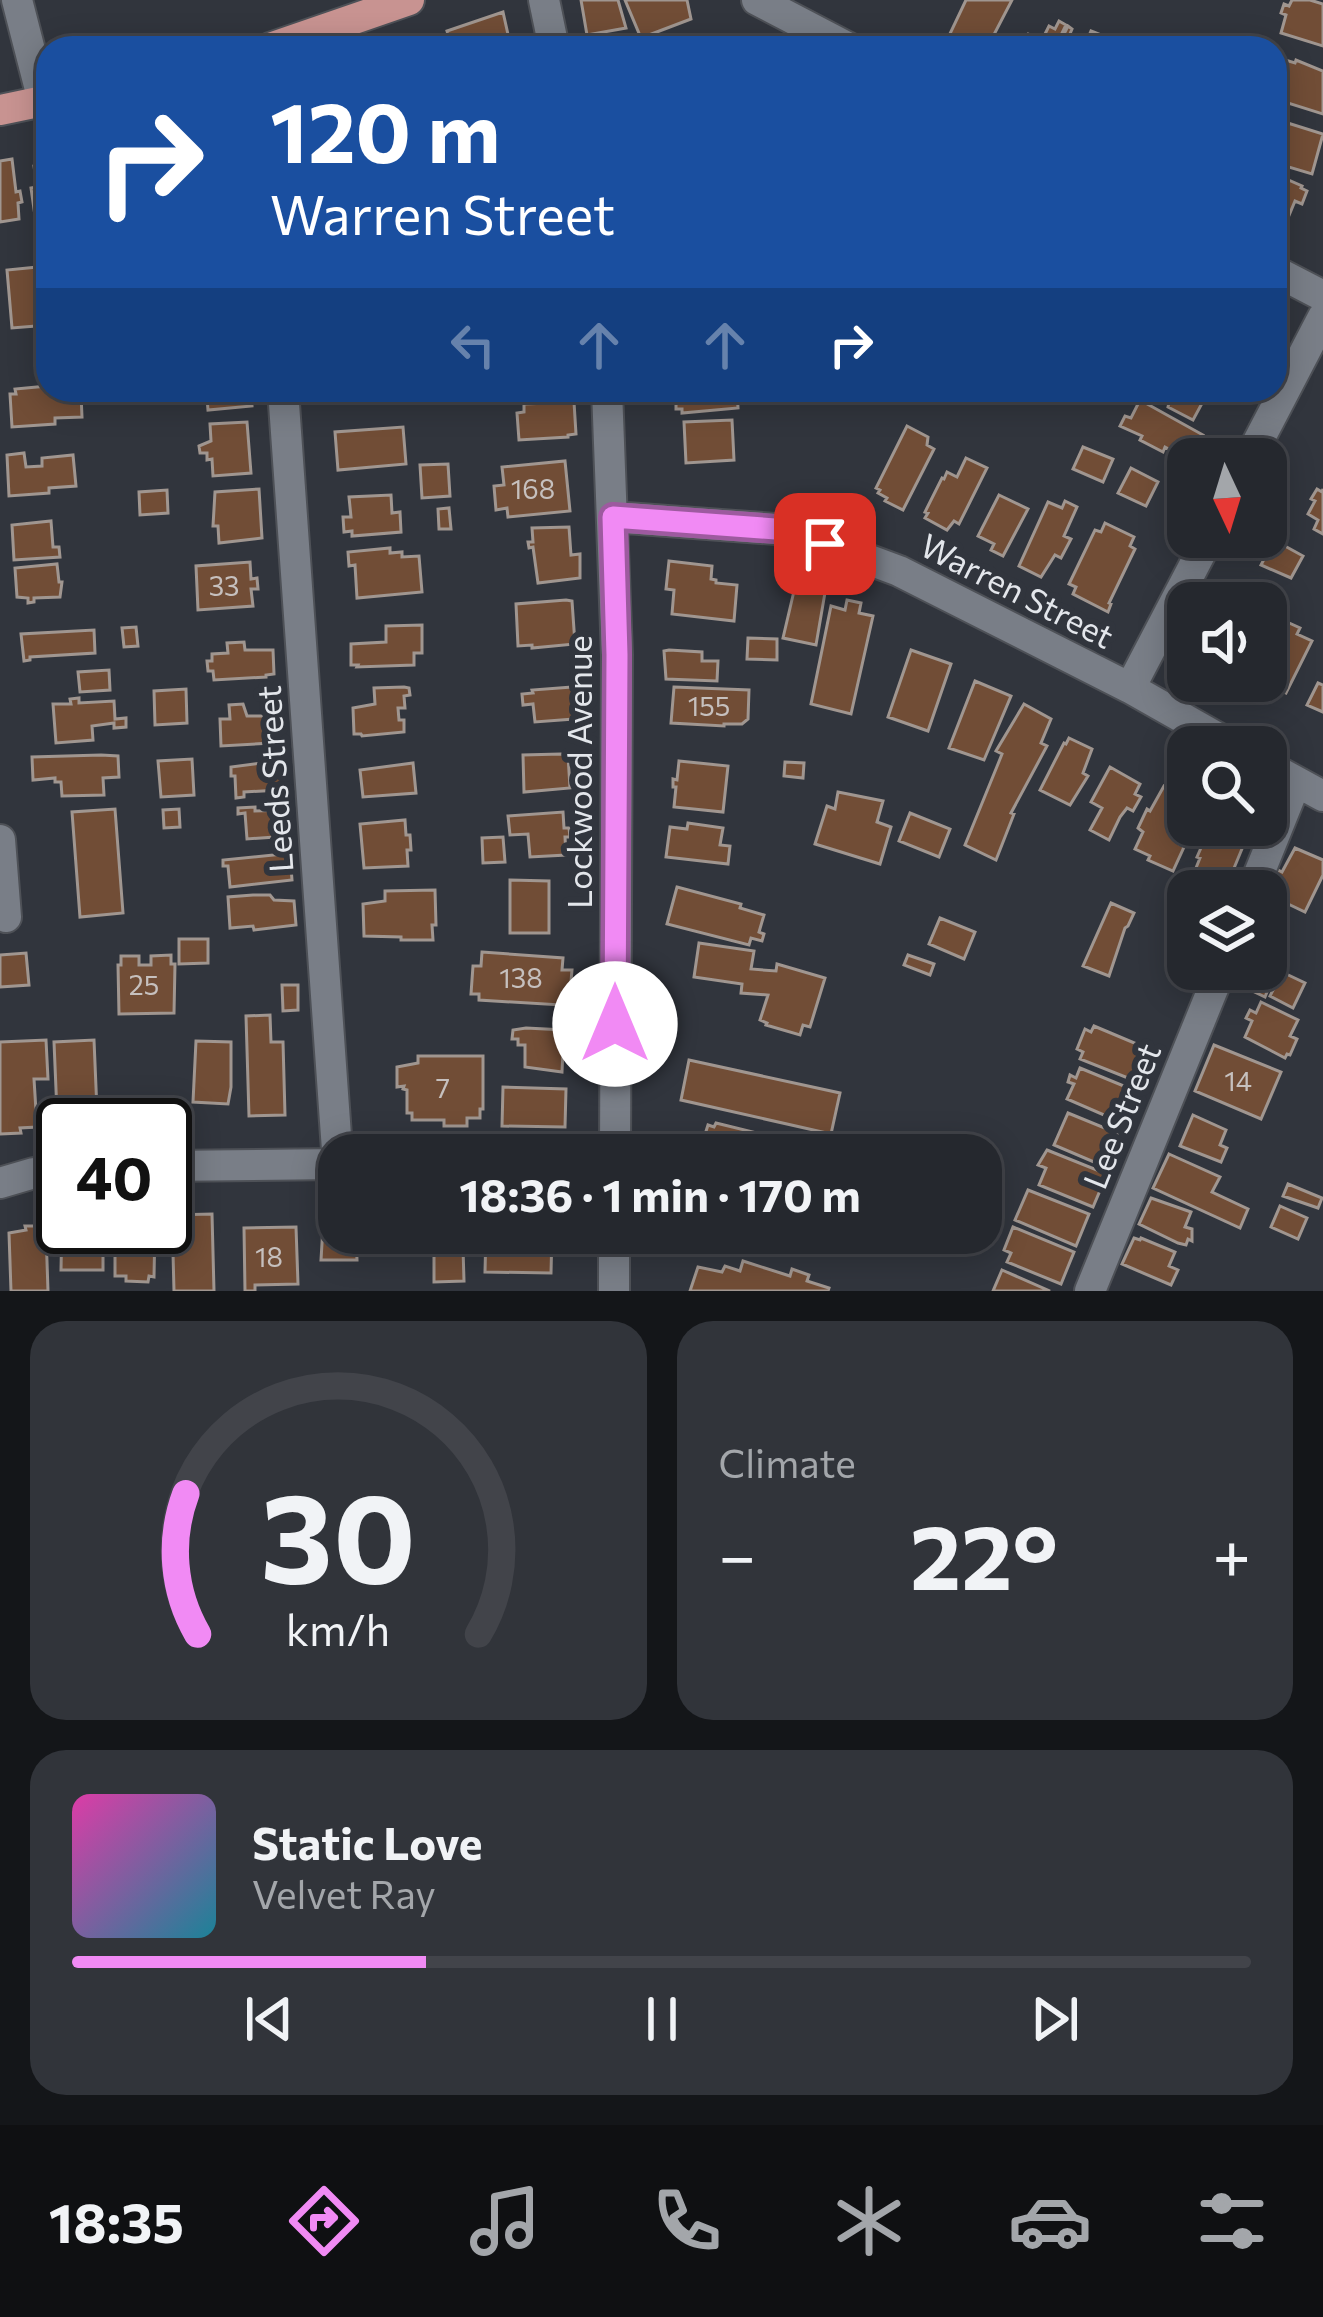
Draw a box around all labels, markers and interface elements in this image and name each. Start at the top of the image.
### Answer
text: 120 m [270,78,500,180]
icon: right [72,84,228,240]
text: Warren Street [270,180,615,246]
icon: left [440,312,506,378]
icon: ahead [566,312,632,378]
icon: ahead [692,312,758,378]
icon: right [818,312,884,378]
north arrow [1167,438,1287,558]
map controls [1167,438,1287,990]
house number: 168 [511,472,555,505]
pin [774,493,876,595]
icon: arrive [792,511,858,577]
street label: Warren Street [914,524,1121,656]
house number: 33 [209,569,239,602]
button: sound [1167,582,1287,702]
street label: Lockwood Avenue [558,635,599,909]
street label: Leeds Street [247,684,300,874]
house number: 155 [688,689,730,722]
button: search [1167,726,1287,846]
button: layers [1167,870,1287,990]
house number: 138 [499,961,543,994]
position arrow [552,961,678,1087]
house number: 25 [129,968,159,1001]
street label: Lee Street [1073,1037,1168,1194]
house number: 14 [1224,1064,1252,1097]
house number: 7 [436,1071,450,1104]
speed limit sign: 40 [36,1098,192,1254]
text: 18:36 · 1 min · 170 m [459,1166,861,1221]
house number: 18 [255,1240,283,1273]
text: Climate [719,1438,856,1486]
text: 30 [260,1456,416,1609]
text: 22° [910,1498,1058,1609]
text: − [719,1513,756,1594]
text: + [1212,1513,1251,1594]
text: km/h [286,1601,390,1654]
text: Static Love [252,1814,482,1869]
text: Velvet Ray [252,1869,436,1917]
icon: previous [236,1986,302,2052]
icon: pause [629,1986,695,2052]
icon: next [1022,1986,1088,2052]
icon: directions [282,2179,366,2263]
icon: music [463,2179,547,2263]
icon: phone [645,2179,729,2263]
icon: climate [827,2179,911,2263]
icon: car [1008,2179,1092,2263]
icon: filters [1190,2179,1274,2263]
text: 18:35 [49,2188,184,2254]

